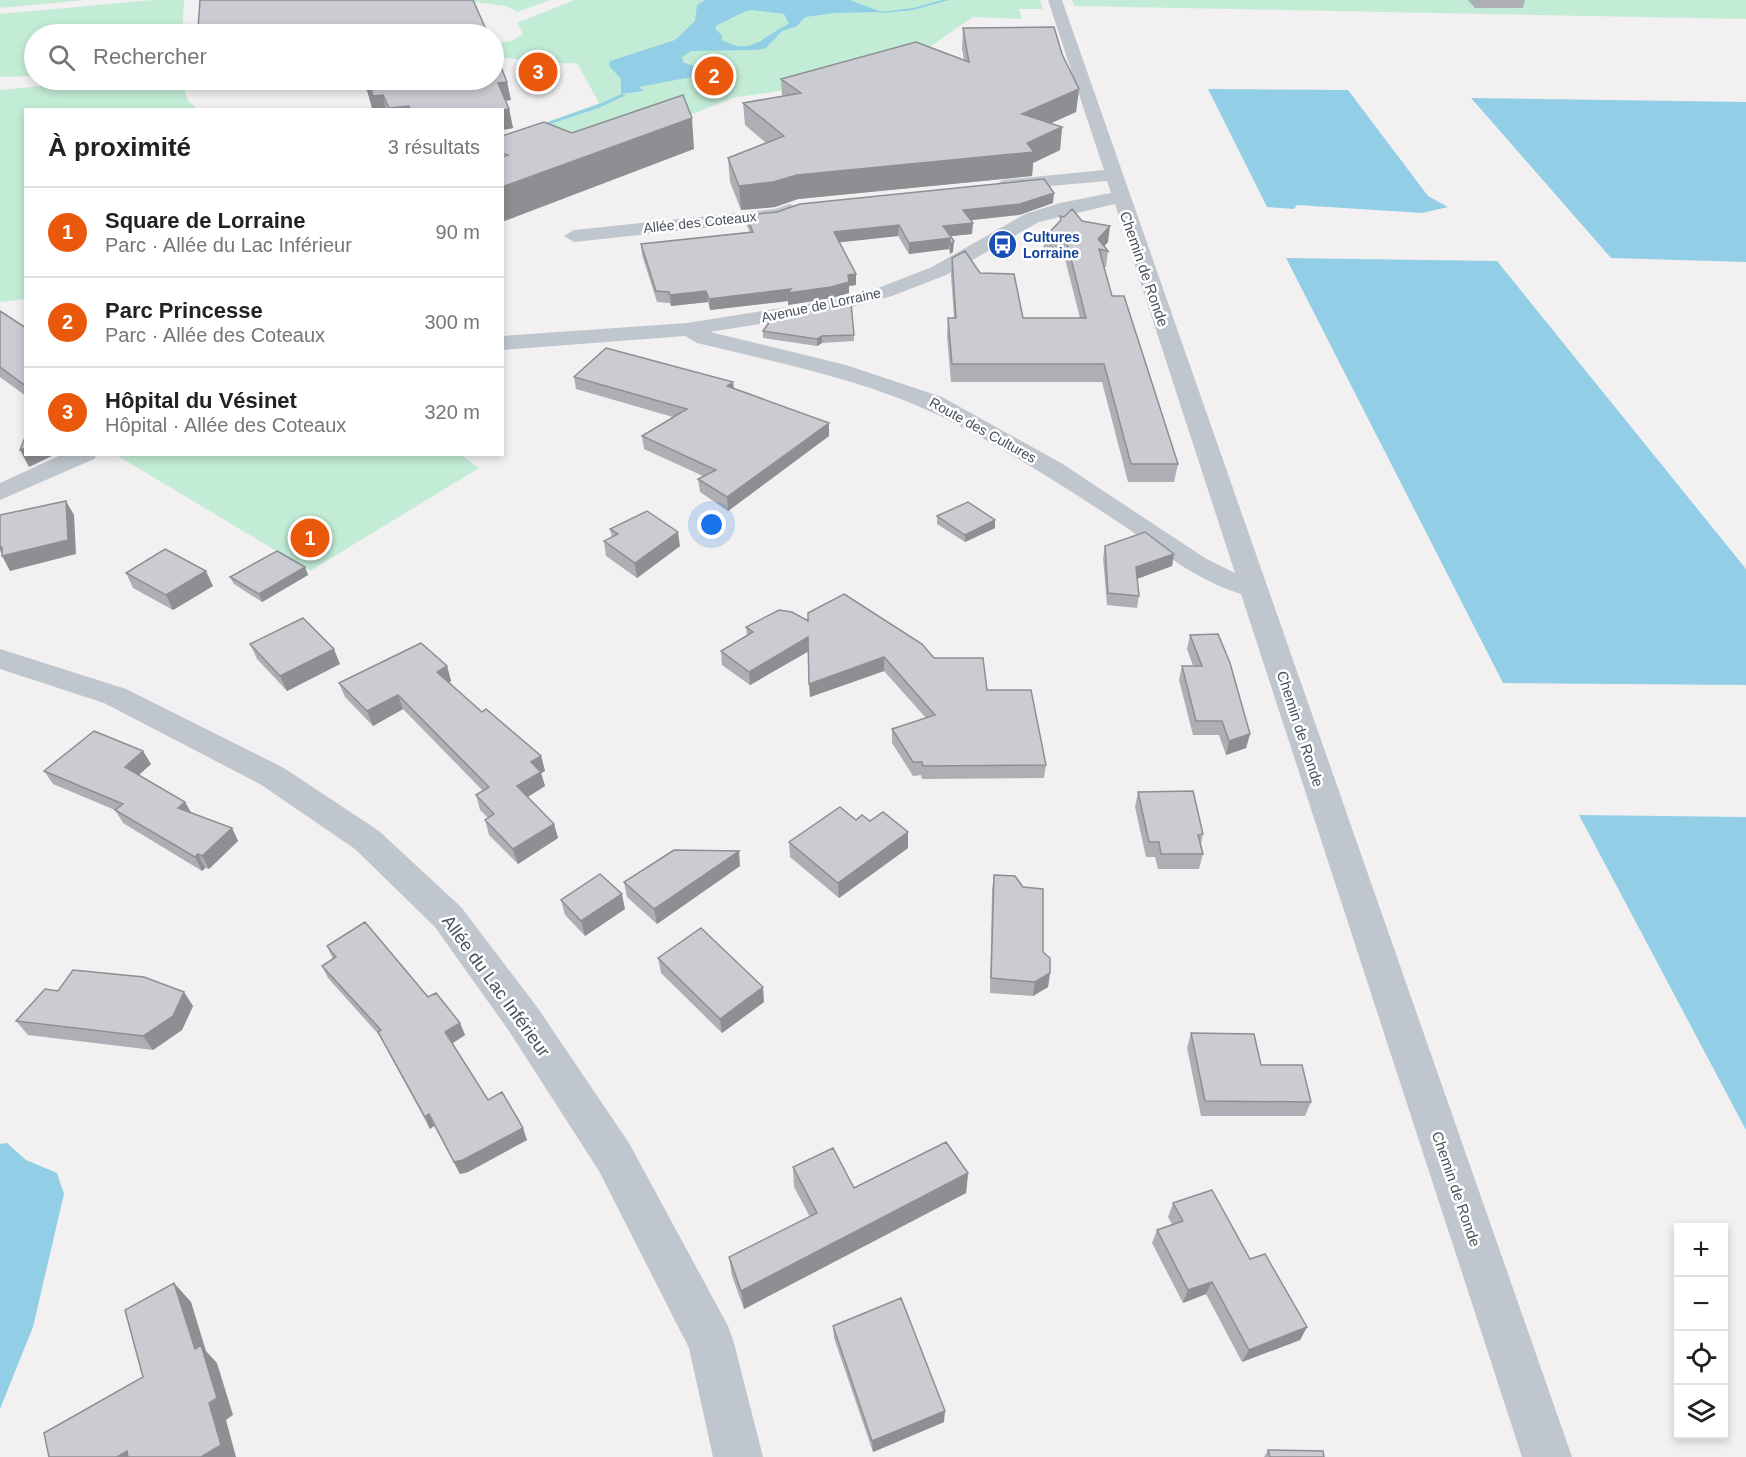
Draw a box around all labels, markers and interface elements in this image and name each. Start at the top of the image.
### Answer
search box [24,24,504,90]
icon: search [45,41,78,74]
text: Rechercher [93,44,207,69]
pin: 3 [518,50,558,94]
pin: 2 [694,54,734,98]
text: À proximité [48,132,191,162]
text: 3 résultats [388,136,480,158]
text: Square de Lorraine [105,208,306,233]
street label: Allée des Coteaux [643,208,757,236]
street label: Chemin de Ronde [1117,209,1172,329]
text: 1 [62,221,73,243]
text: 90 m [436,221,480,243]
bus stop icon: Cultures Lorraine [986,229,1018,261]
place label: Cultures Lorraine [1023,229,1080,261]
text: Parc · Allée du Lac Inférieur [105,234,352,256]
street label: Avenue de Lorraine [760,284,883,326]
text: Parc Princesse [105,298,263,323]
text: 2 [62,311,73,333]
text: 300 m [424,311,480,333]
text: Parc · Allée des Coteaux [105,324,325,346]
text: Hôpital du Vésinet [105,388,297,413]
street label: Route des Cultures [927,394,1039,466]
text: 3 [62,401,73,423]
text: 320 m [424,401,480,423]
text: Hôpital · Allée des Coteaux [105,414,346,436]
your location [697,510,726,539]
pin: 1 [290,516,330,560]
street label: Chemin de Ronde [1274,669,1327,789]
street label: Allée du Lac Inférieur [438,911,554,1061]
street label: Chemin de Ronde [1429,1129,1484,1249]
map controls [1674,1223,1728,1439]
button: + [1674,1223,1728,1277]
button: − [1674,1277,1728,1331]
button: locate [1674,1331,1728,1385]
button: layers [1674,1385,1728,1439]

